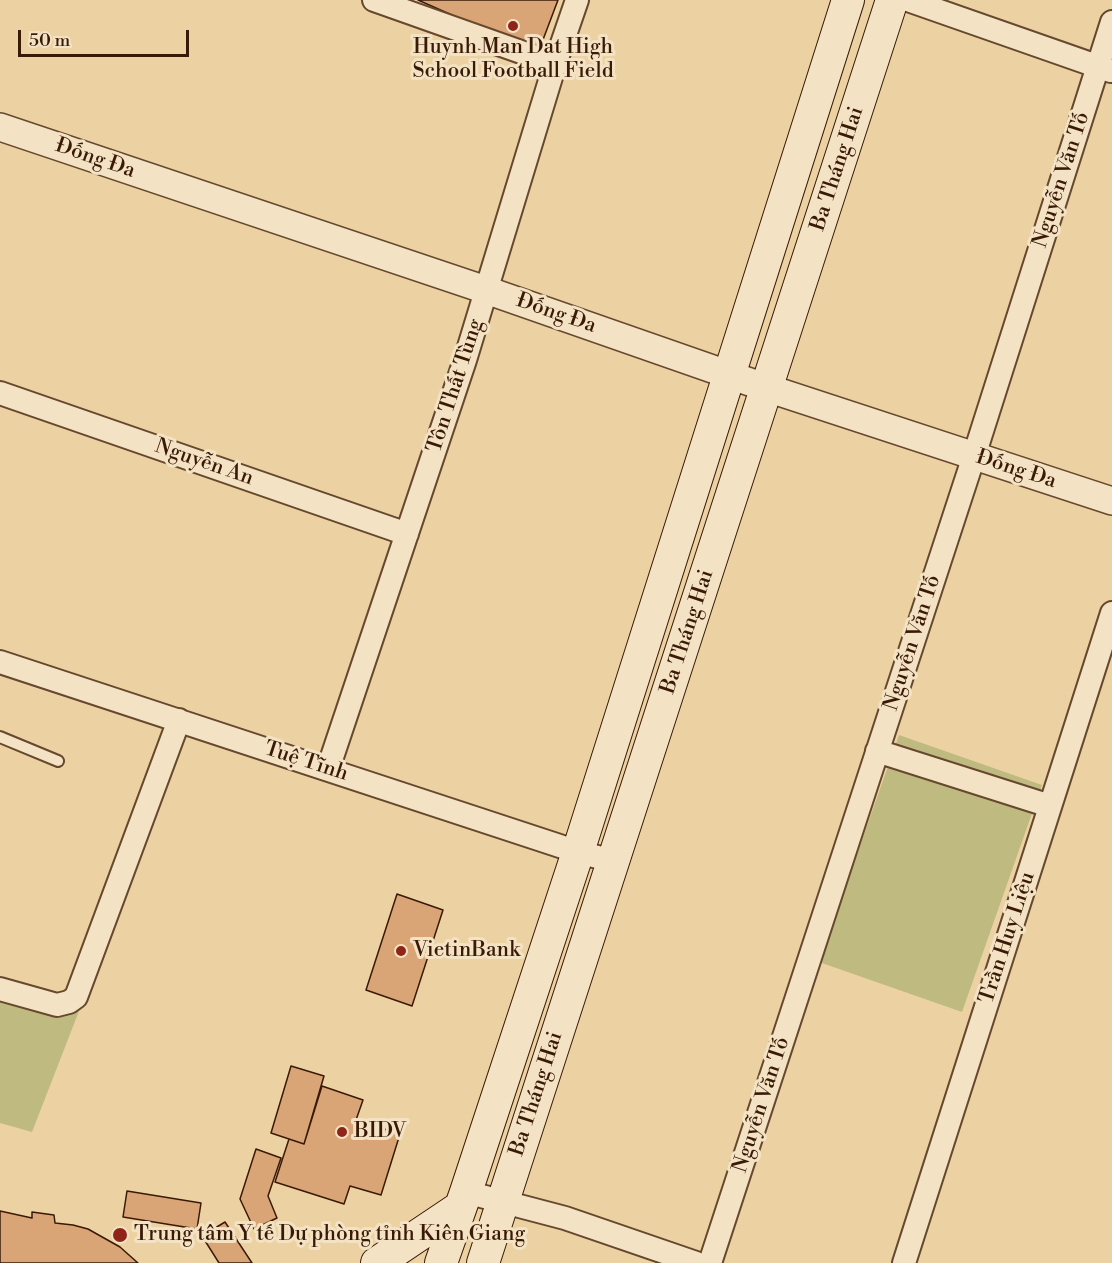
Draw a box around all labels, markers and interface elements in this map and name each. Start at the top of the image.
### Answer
scale bar [21,18,192,56]
marker: Huynh Man Dat High School Football Field [506,19,520,33]
text: 50 m [29,29,70,52]
place label: Huynh Man Dat High School Football Field [412,35,614,85]
street label: Ba Tháng Hai [806,104,870,234]
street label: Nguyễn Văn Tố [1028,109,1096,251]
street label: Đống Đa [52,134,138,184]
street label: Đống Đa [513,289,599,339]
street label: Tôn Thất Tùng [423,316,489,456]
street label: Nguyễn An [151,434,257,492]
street label: Đống Đa [973,445,1059,495]
street label: Ba Tháng Hai [656,567,720,697]
street label: Nguyễn Văn Tố [879,572,947,714]
street label: Tuệ Tĩnh [261,737,351,787]
street label: Trần Huy Liệu [975,869,1041,1007]
place label: VietinBank [413,938,520,964]
marker: VietinBank [394,944,408,958]
street label: Ba Tháng Hai [505,1029,569,1159]
street label: Nguyễn Văn Tố [728,1034,796,1176]
place label: BIDV [354,1119,407,1145]
marker: BIDV [335,1125,349,1139]
place label: Trung tâm Y tế Dự phòng tỉnh Kiên Giang [134,1222,525,1248]
marker: Trung tâm Y tế Dự phòng tỉnh Kiên Giang [111,1226,129,1244]

